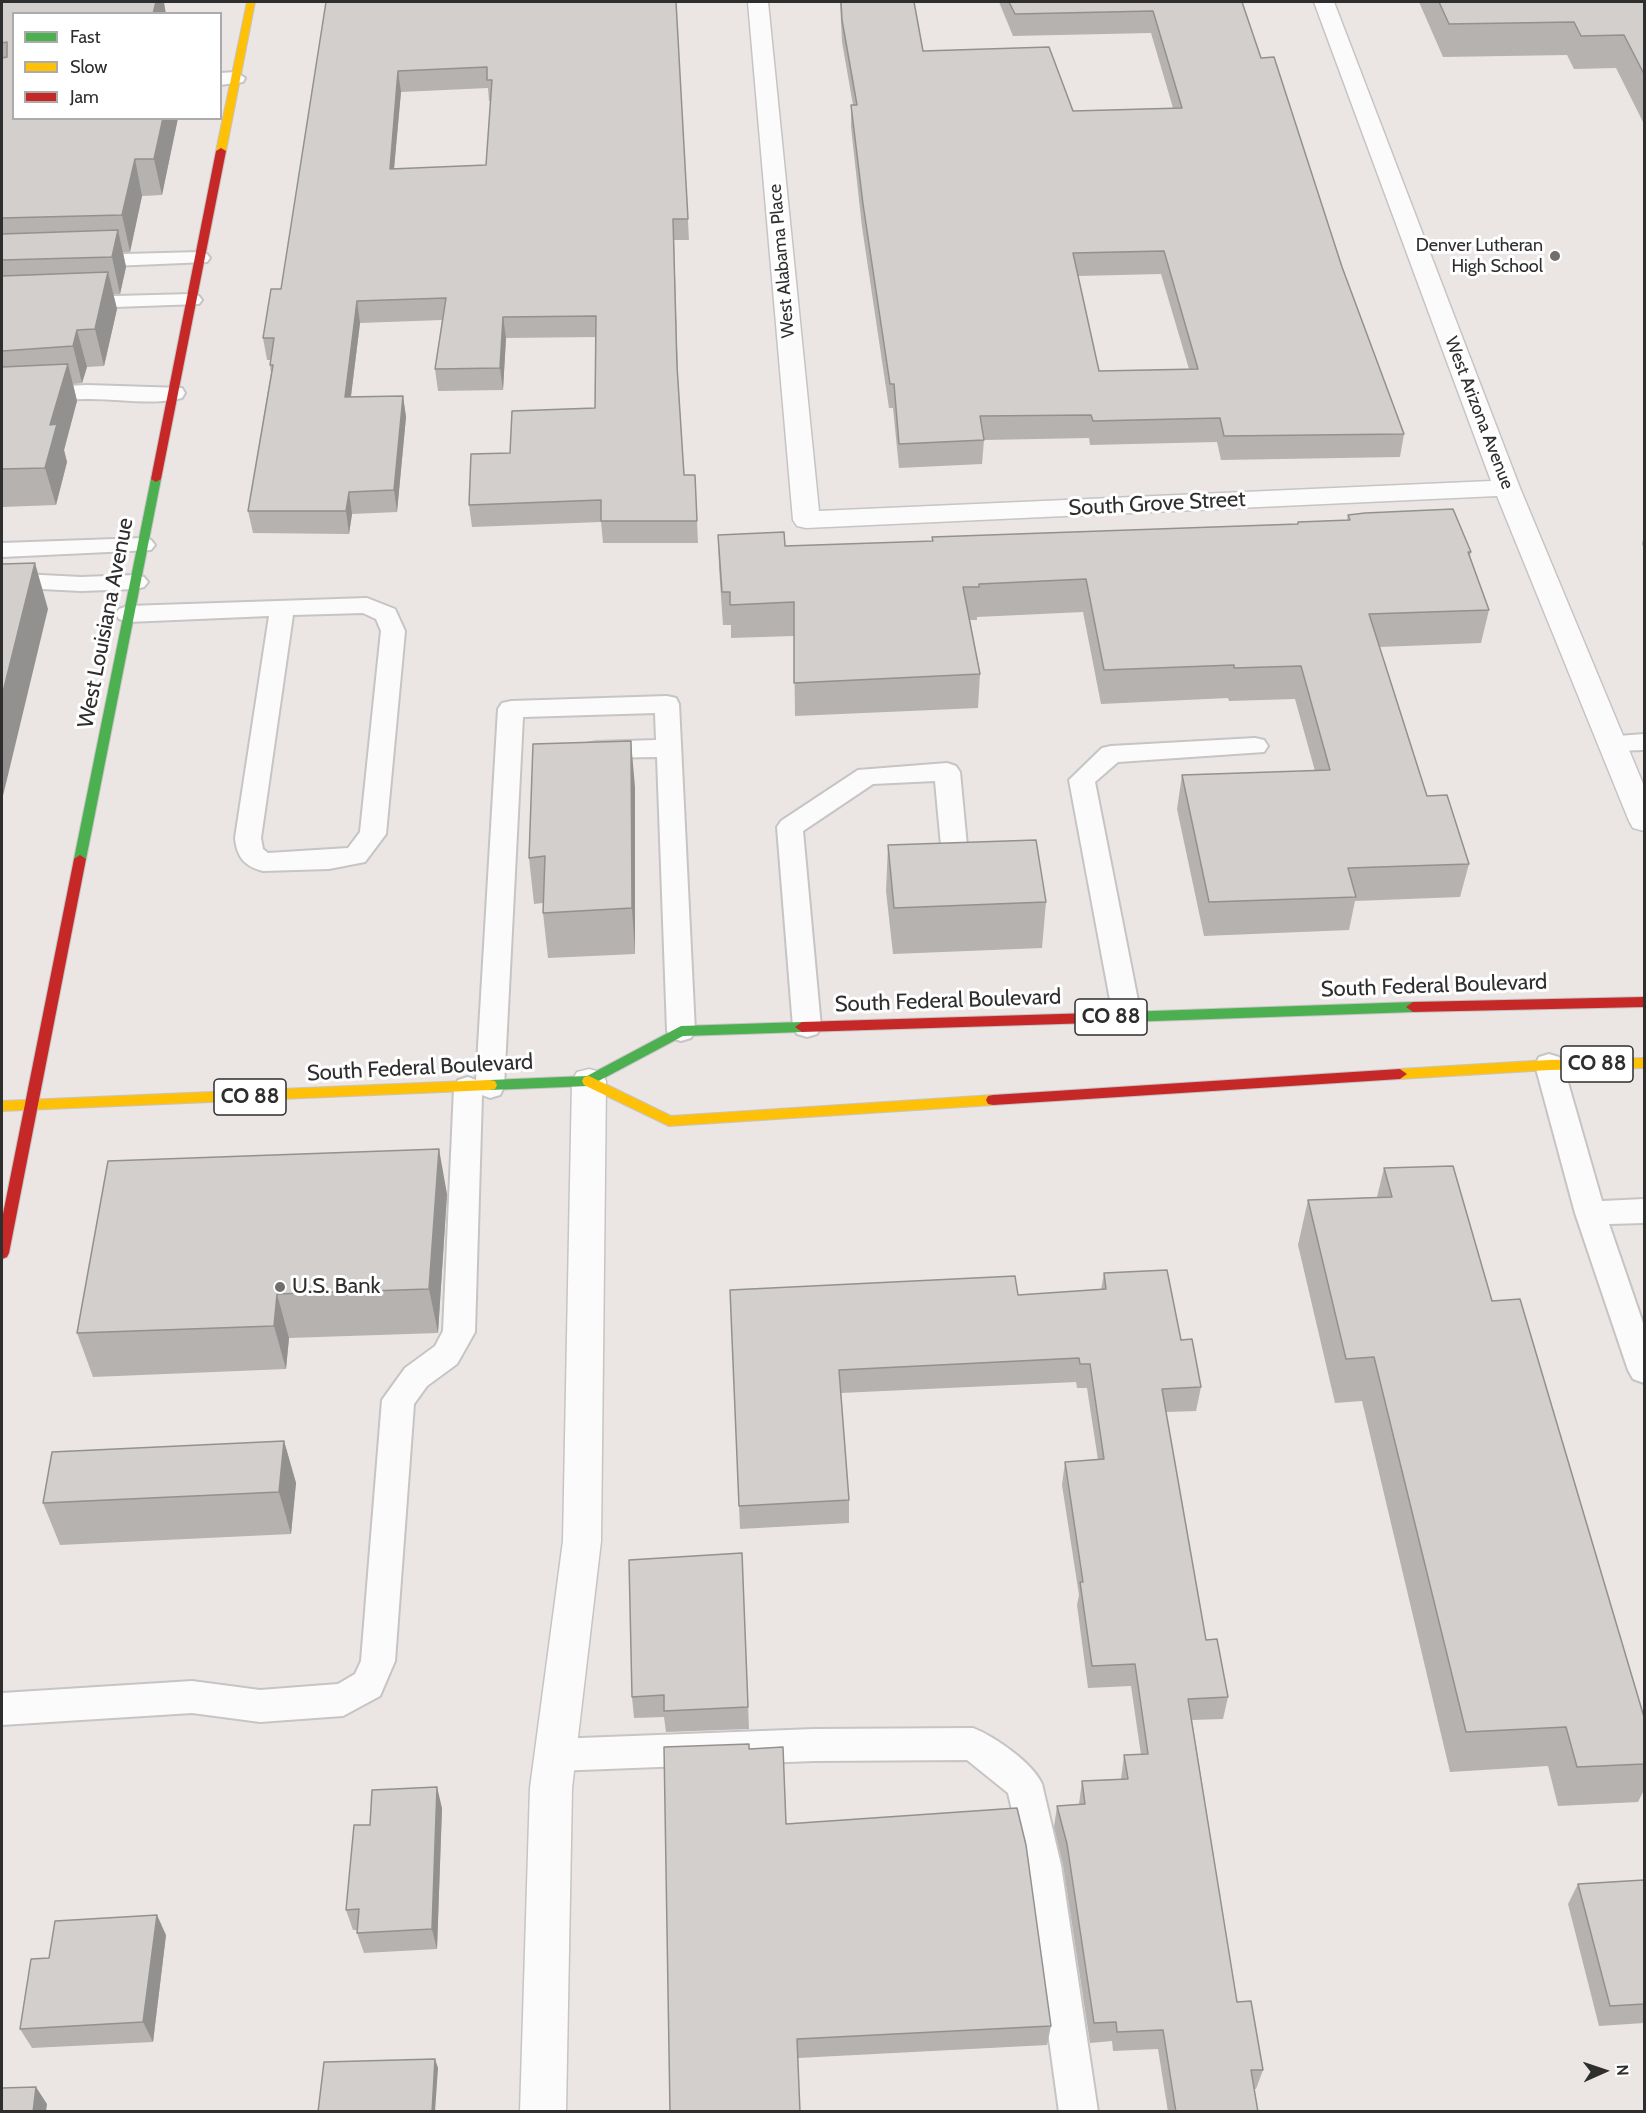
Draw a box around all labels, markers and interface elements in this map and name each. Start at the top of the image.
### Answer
legend [12,12,222,120]
text: Fast [70,26,101,48]
text: Slow [70,56,107,78]
text: Jam [70,86,99,108]
street label: West Alabama Place [765,183,799,339]
place label: Denver Lutheran High School [1416,235,1543,278]
marker: Denver Lutheran High School [1548,249,1562,263]
street label: West Arizona Avenue [1440,334,1518,492]
street label: South Grove Street [1068,486,1246,522]
street label: West Louisiana Avenue [73,516,139,730]
street label: South Federal Boulevard [1320,969,1548,1003]
street label: South Federal Boulevard [834,984,1062,1018]
road number: CO 88 [1075,999,1147,1035]
road number: CO 88 [1561,1046,1633,1082]
street label: South Federal Boulevard [306,1049,534,1087]
road number: CO 88 [214,1079,286,1115]
place label: U.S. Bank [292,1274,380,1300]
marker: U.S. Bank [273,1280,287,1294]
north arrow [1574,2041,1634,2101]
text: N [1613,2064,1632,2076]

